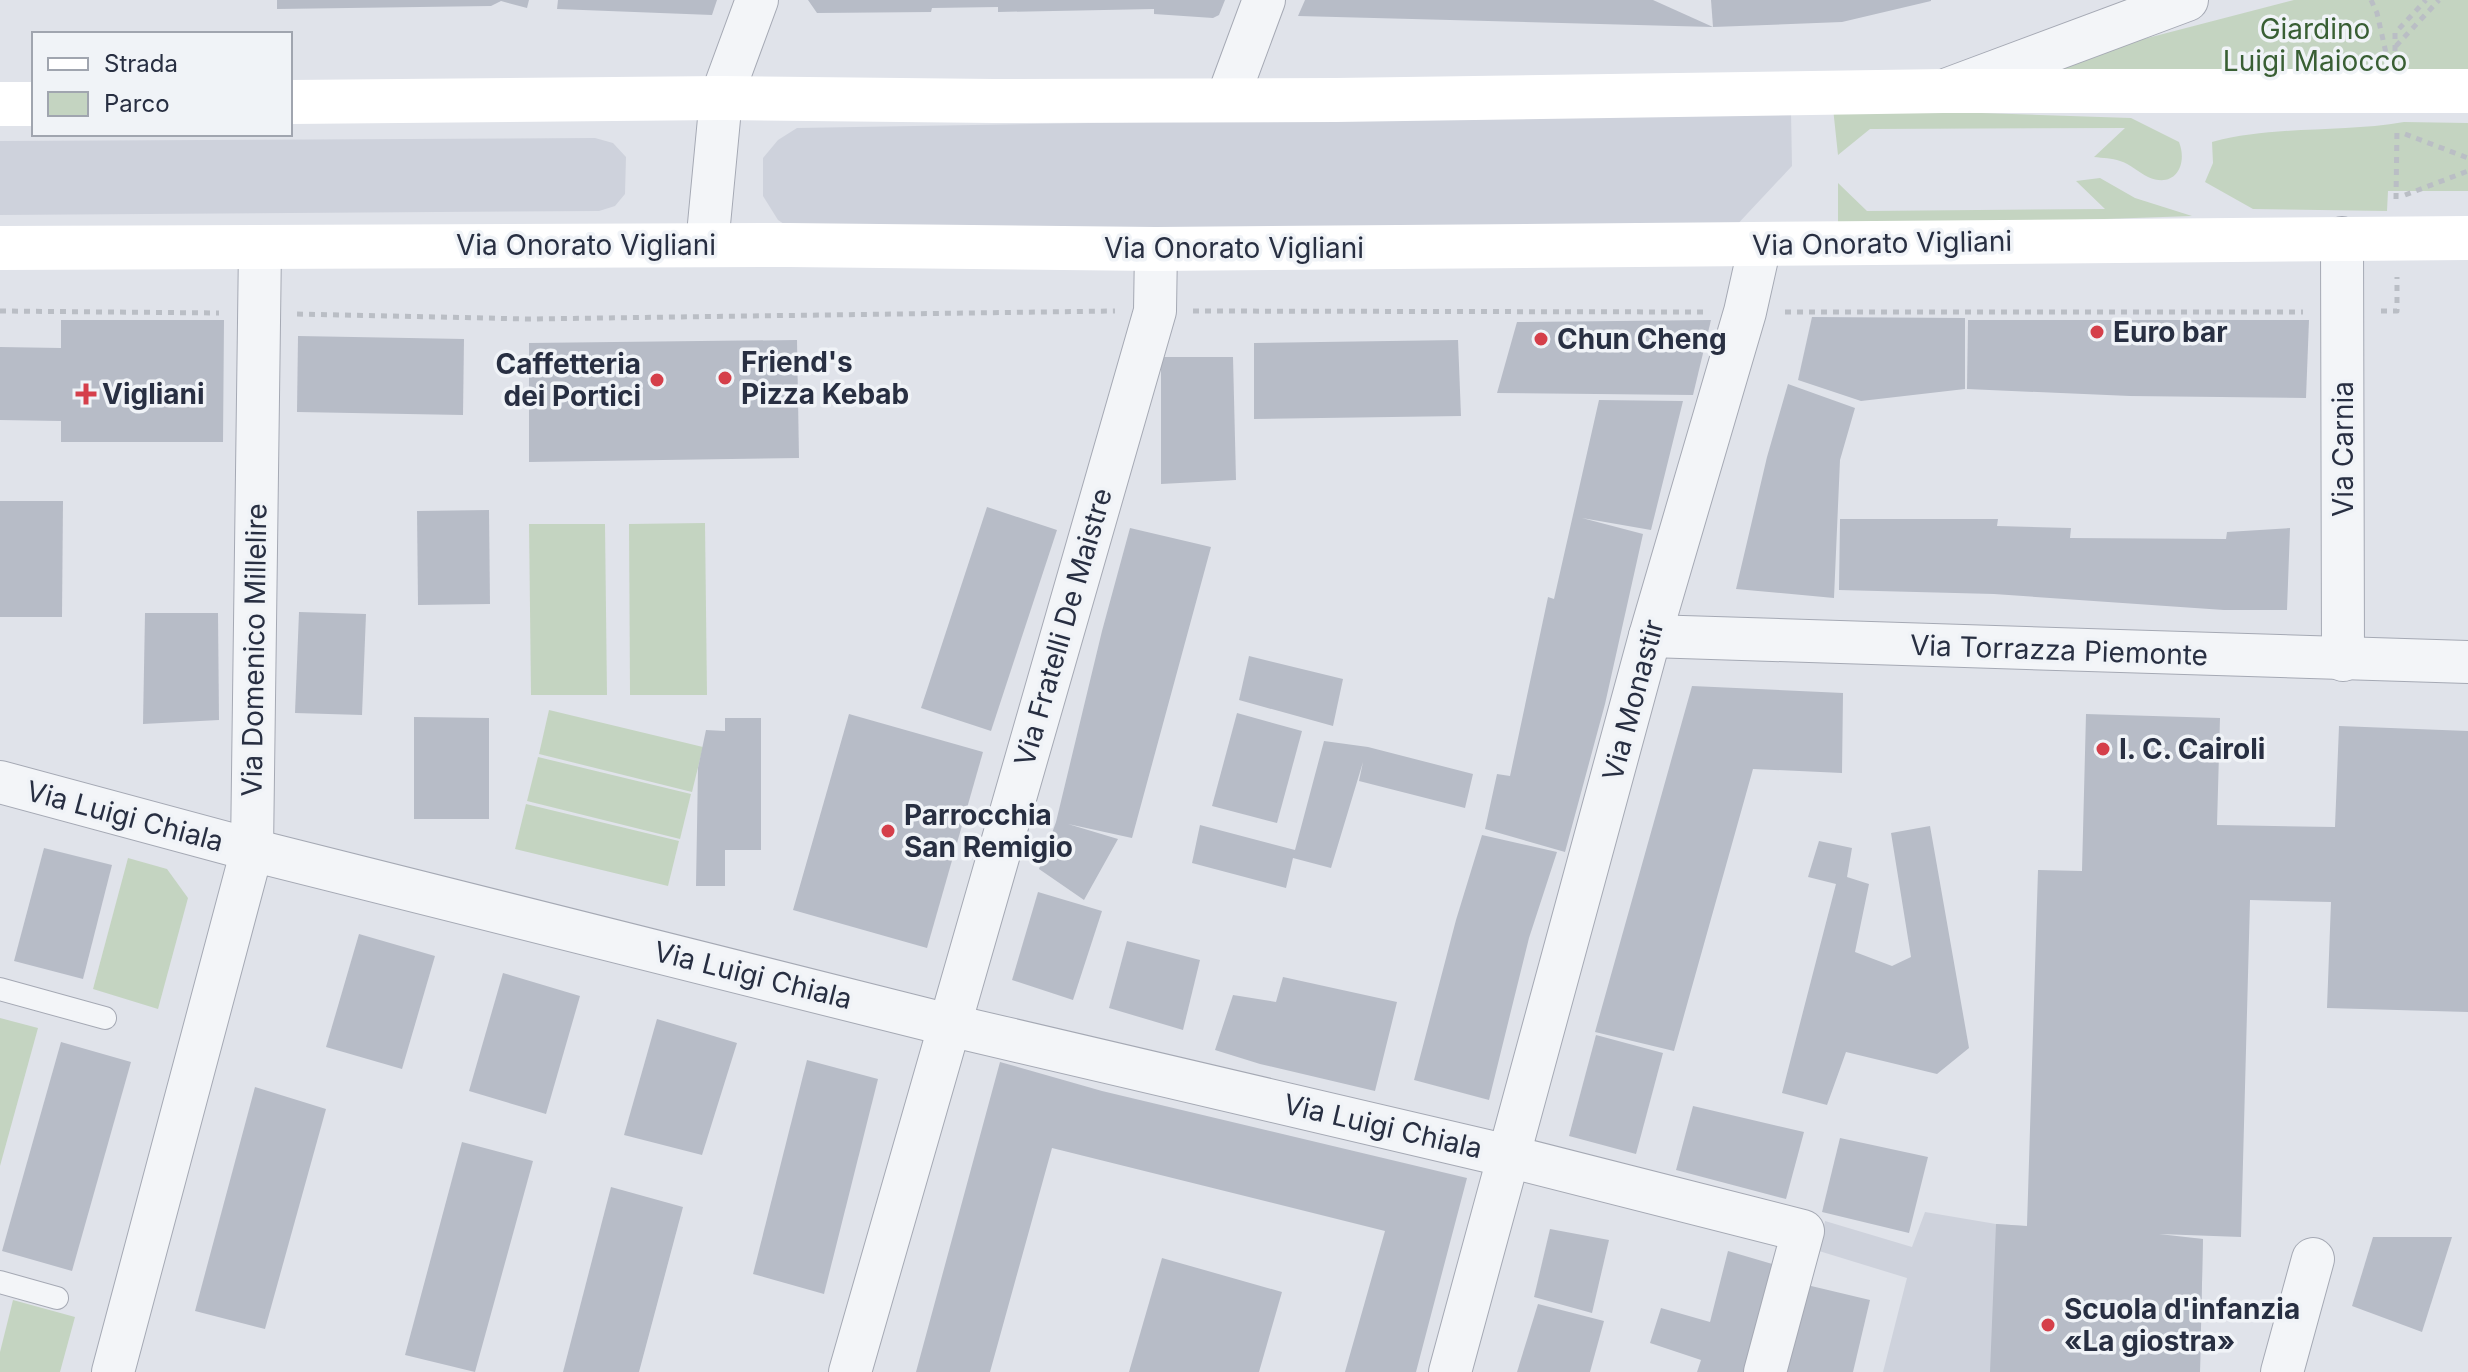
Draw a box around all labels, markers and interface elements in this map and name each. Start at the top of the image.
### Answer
park label: Giardino Luigi Maiocco [2223,12,2407,78]
legend [32,32,292,136]
text: Strada [104,49,178,78]
text: Parco [104,89,170,118]
street label: Via Onorato Vigliani [1752,224,2012,262]
street label: Via Onorato Vigliani [456,228,716,262]
street label: Via Onorato Vigliani [1104,231,1364,265]
place label: Euro bar [2113,315,2228,349]
place label: Chun Cheng [1557,322,1727,356]
marker: Euro bar [2088,323,2106,341]
marker: Chun Cheng [1532,330,1550,348]
place label: Friend's Pizza Kebab [741,345,909,411]
place label: Caffetteria dei Portici [495,347,641,413]
marker: Friend's Pizza Kebab [716,369,734,387]
marker: Caffetteria dei Portici [648,371,666,389]
place label: Vigliani [102,377,205,411]
street label: Via Carnia [2326,381,2360,517]
marker: Vigliani [77,385,95,403]
street label: Via Fratelli De Maistre [1007,484,1119,770]
street label: Via Domenico Millelire [234,503,274,797]
street label: Via Monastir [1595,616,1671,784]
street label: Via Torrazza Piemonte [1909,628,2209,672]
place label: I. C. Cairoli [2119,732,2265,766]
marker: I. C. Cairoli [2094,740,2112,758]
street label: Via Luigi Chiala [23,773,227,859]
place label: Parrocchia San Remigio [904,798,1073,864]
marker: Parrocchia San Remigio [879,822,897,840]
street label: Via Luigi Chiala [651,934,855,1016]
street label: Via Luigi Chiala [1280,1087,1486,1165]
place label: Scuola d'infanzia «La giostra» [2064,1292,2300,1358]
marker: Scuola d'infanzia «La giostra» [2039,1316,2057,1334]

